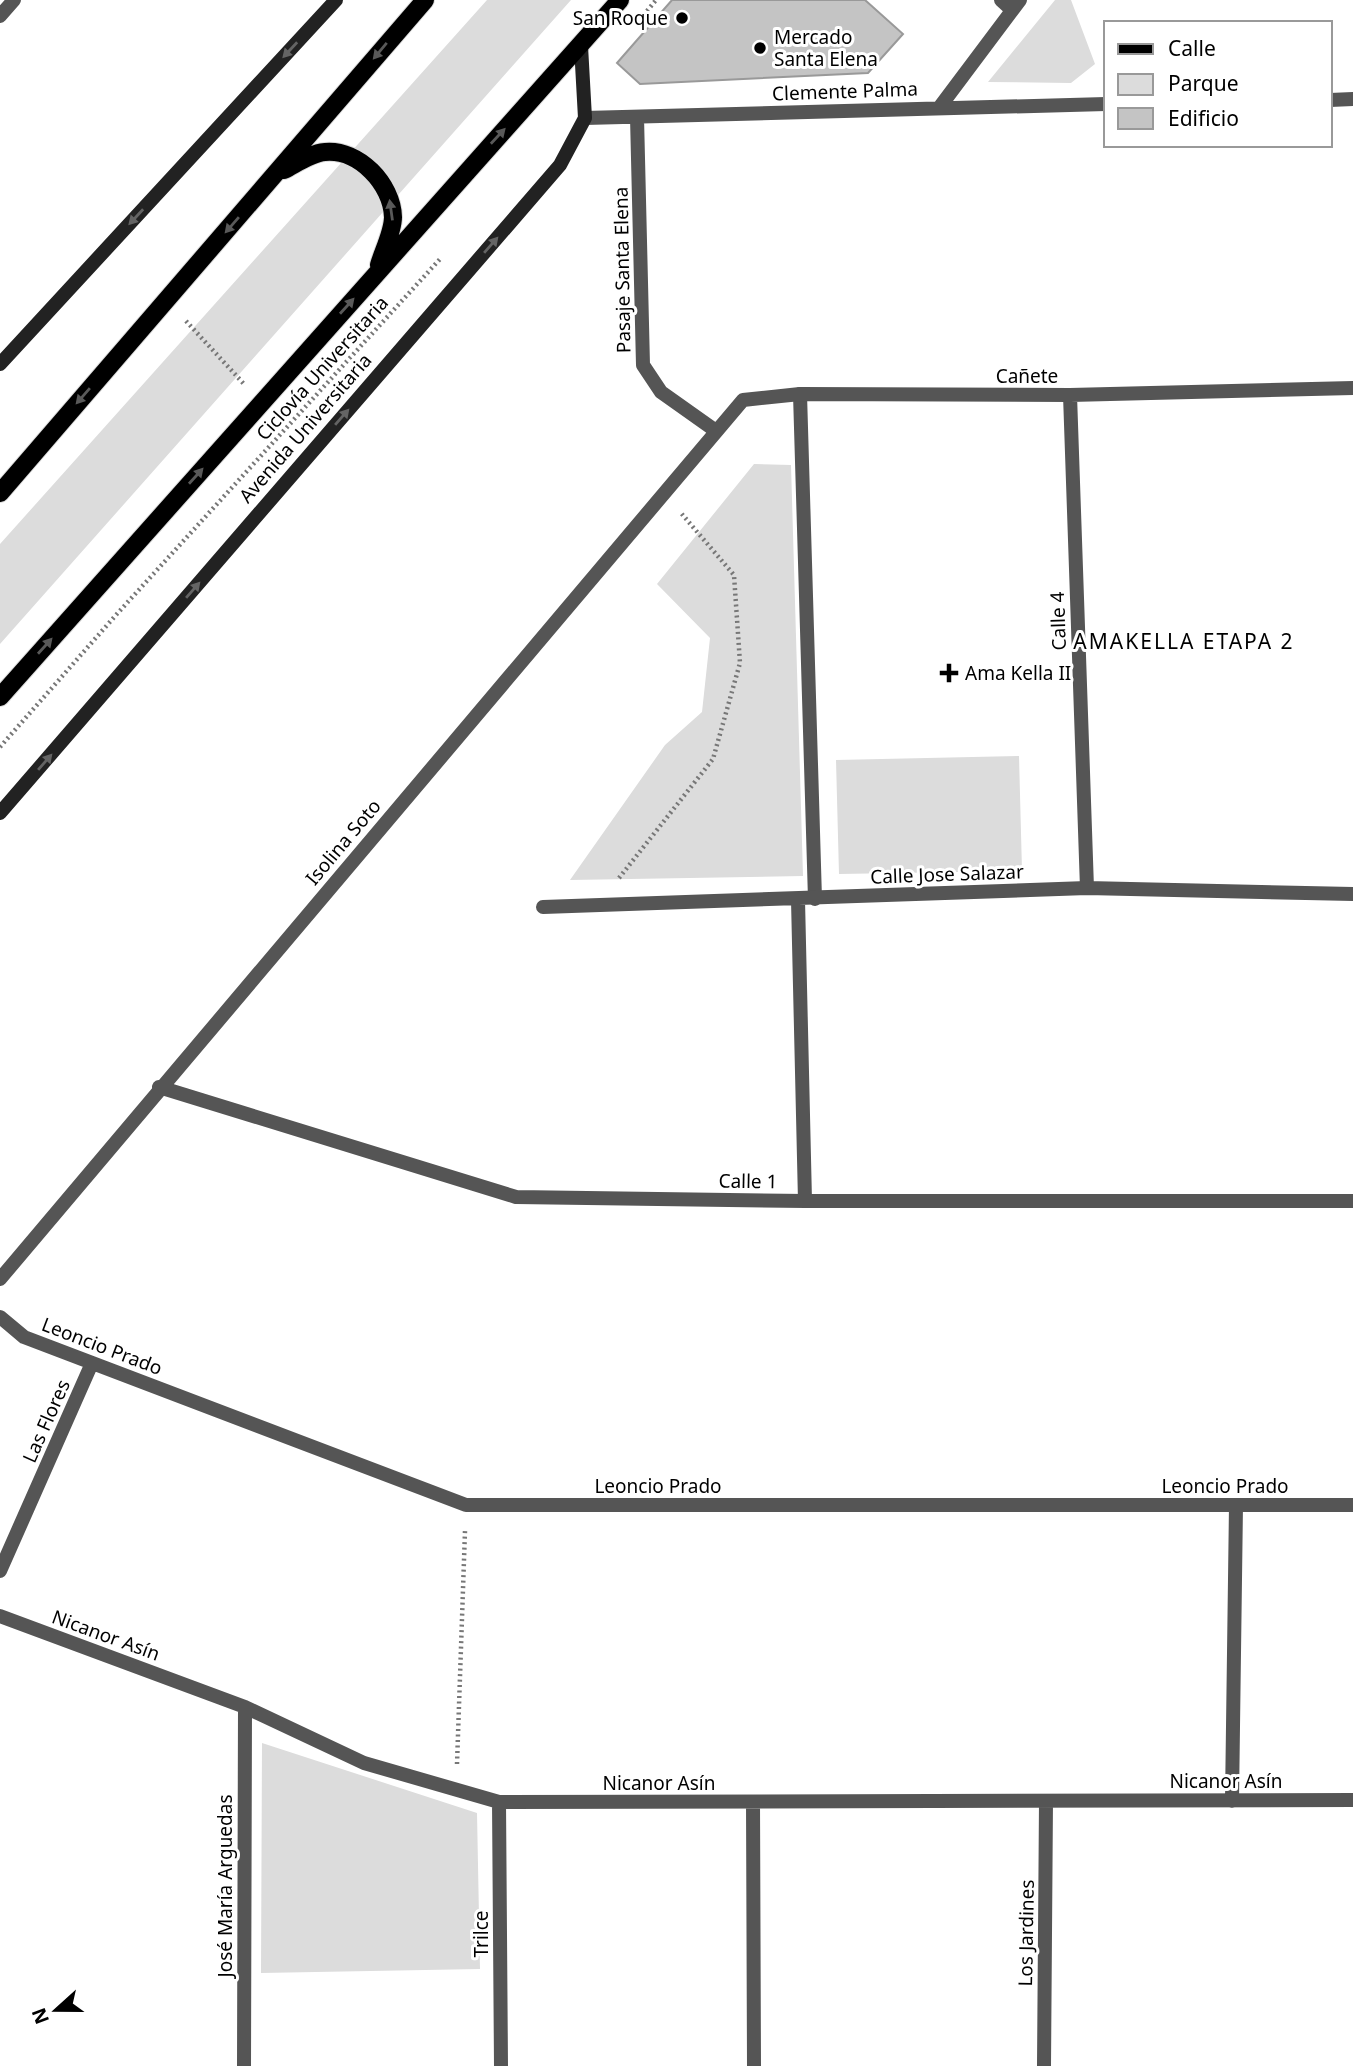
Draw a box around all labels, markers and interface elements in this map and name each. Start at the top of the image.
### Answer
place label: San Roque [573,5,668,31]
marker: San Roque [674,10,690,26]
legend [1104,21,1332,147]
place label: Mercado Santa Elena [774,24,878,72]
text: Calle [1168,34,1216,62]
marker: Mercado Santa Elena [752,40,768,56]
one-way arrow [282,41,298,58]
one-way arrow [373,43,388,60]
text: Parque [1168,69,1238,97]
street label: Clemente Palma [772,75,918,107]
text: Edificio [1168,104,1239,132]
one-way arrow [490,127,506,145]
street label: Pasaje Santa Elena [608,187,636,353]
one-way arrow [385,199,396,221]
one-way arrow [128,208,144,225]
one-way arrow [225,216,240,233]
one-way arrow [483,237,498,254]
street label: Ciclovía Universitaria [250,290,394,446]
one-way arrow [339,298,355,315]
street label: Avenida Universitaria [233,348,377,508]
street label: Cañete [996,363,1058,389]
one-way arrow [76,388,91,405]
one-way arrow [334,409,349,426]
one-way arrow [188,467,204,485]
one-way arrow [185,581,200,598]
street label: Calle 4 [1044,591,1072,651]
district label: AMAKELLA ETAPA 2 [1073,627,1295,655]
one-way arrow [37,638,52,655]
place label: Ama Kella II [965,660,1071,686]
marker: Ama Kella II [939,663,959,683]
one-way arrow [37,753,52,770]
street label: Isolina Soto [299,794,387,890]
street label: Calle Jose Salazar [870,858,1024,890]
street label: Calle 1 [718,1167,778,1195]
street label: Leoncio Prado [38,1311,166,1381]
street label: Las Flores [16,1375,76,1467]
street label: Leoncio Prado [594,1473,722,1499]
street label: Leoncio Prado [1161,1473,1289,1499]
street label: Nicanor Asín [48,1603,164,1667]
street label: Nicanor Asín [1169,1768,1283,1794]
street label: Nicanor Asín [602,1770,716,1796]
street label: José María Arguedas [212,1794,238,1980]
street label: Los Jardines [1012,1879,1040,1987]
street label: Trilce [468,1910,494,1958]
north arrow [21,1975,91,2045]
text: N [25,2004,55,2028]

